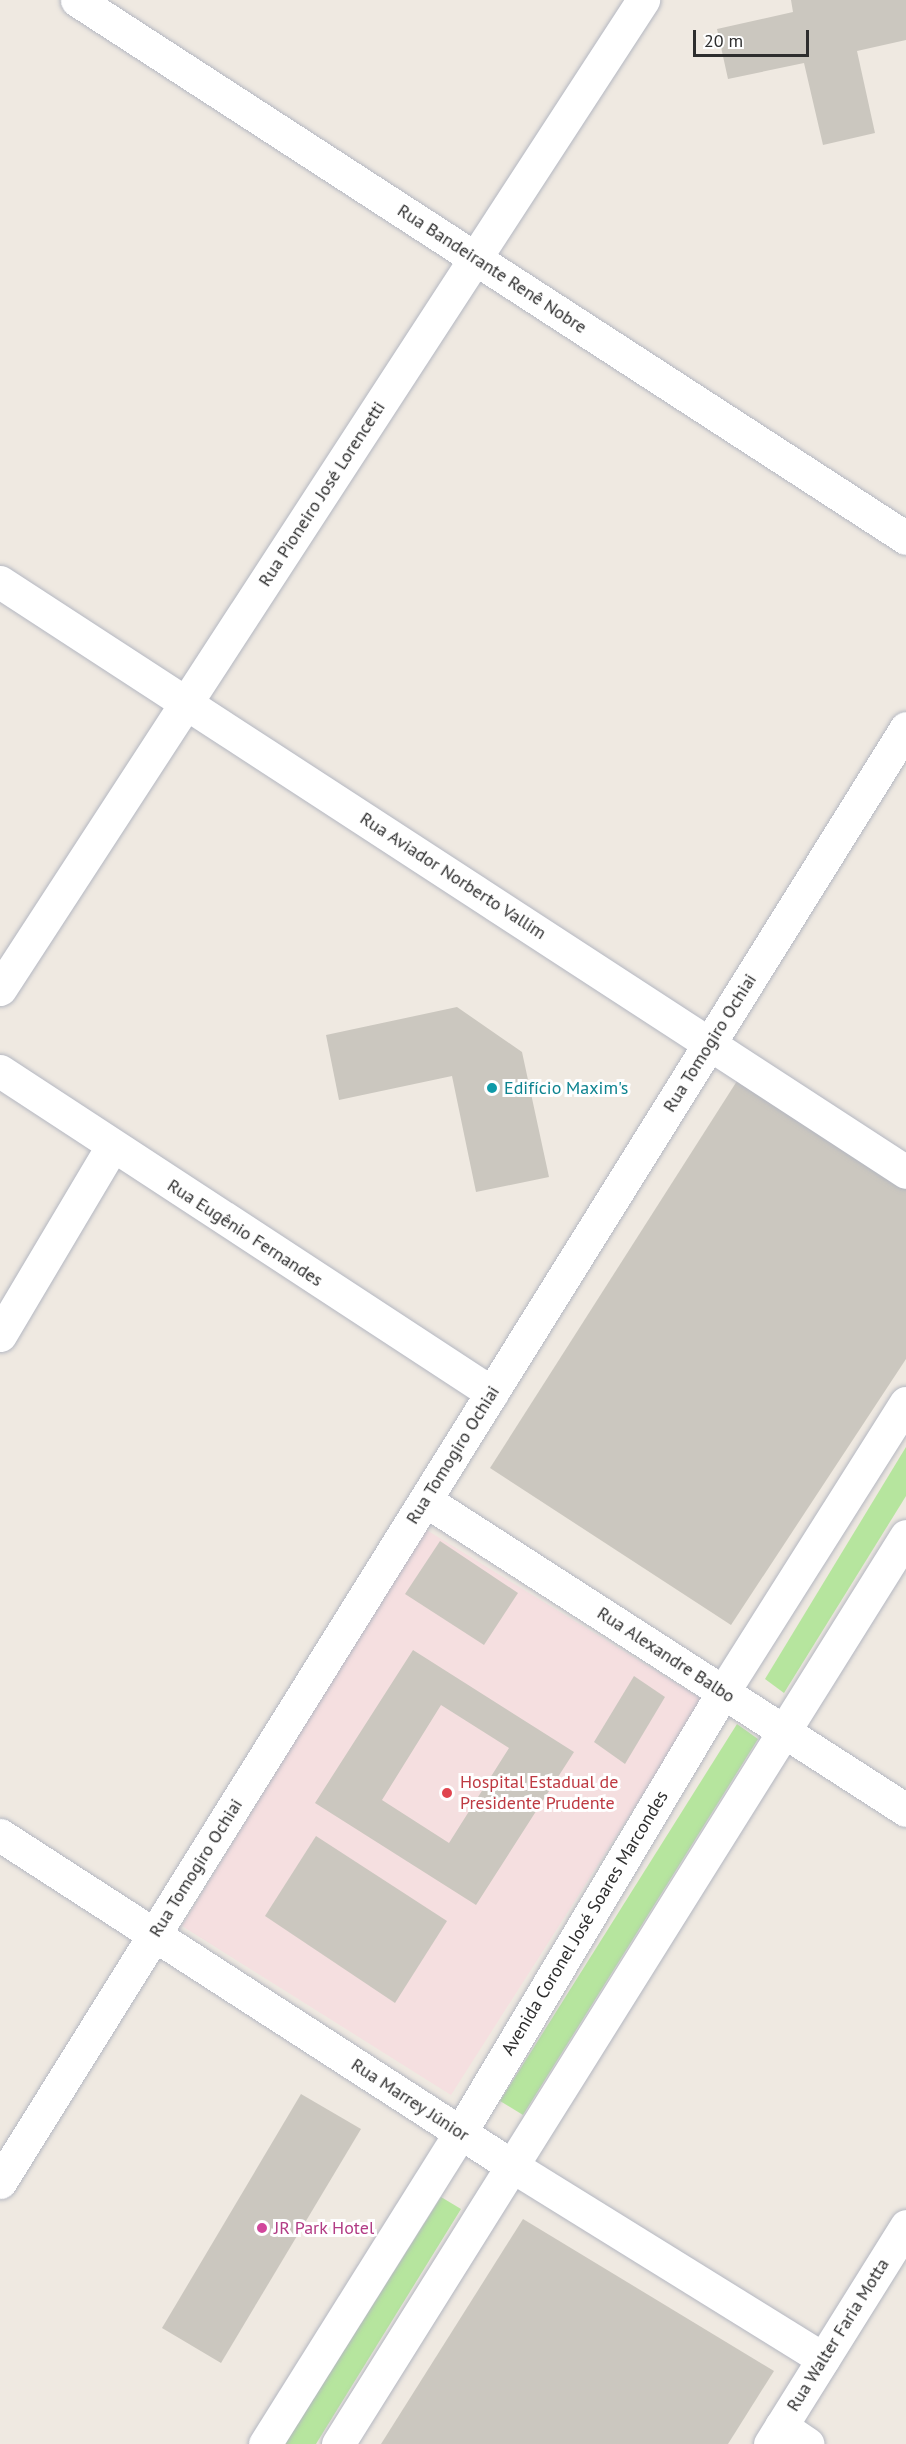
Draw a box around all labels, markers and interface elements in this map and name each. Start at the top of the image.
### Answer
scale bar [696,18,812,56]
text: 20 m [704,29,743,52]
street label: Rua Bandeirante Renê Nobre [393,200,591,338]
street label: Rua Pioneiro José Lorencetti [254,397,390,591]
street label: Rua Aviador Norberto Vallim [355,807,551,945]
street label: Rua Tomogiro Ochiai [659,970,761,1116]
place label: Edifício Maxim's [504,1077,628,1099]
marker: Edifício Maxim's [485,1081,499,1095]
street label: Rua Eugênio Fernandes [163,1175,327,1291]
street label: Rua Tomogiro Ochiai [402,1382,504,1528]
street label: Rua Alexandre Balbo [593,1602,739,1708]
place label: Hospital Estadual de Presidente Prudente [460,1772,618,1814]
marker: Hospital Estadual de Presidente Prudente [438,1784,456,1802]
street label: Avenida Coronel José Soares Marcondes [497,1787,673,2059]
street label: Rua Tomogiro Ochiai [145,1795,247,1941]
street label: Rua Marrey Júnior [347,2054,473,2146]
place label: JR Park Hotel [274,2217,375,2239]
marker: JR Park Hotel [255,2221,269,2235]
street label: Rua Walter Faria Motta [782,2255,894,2415]

